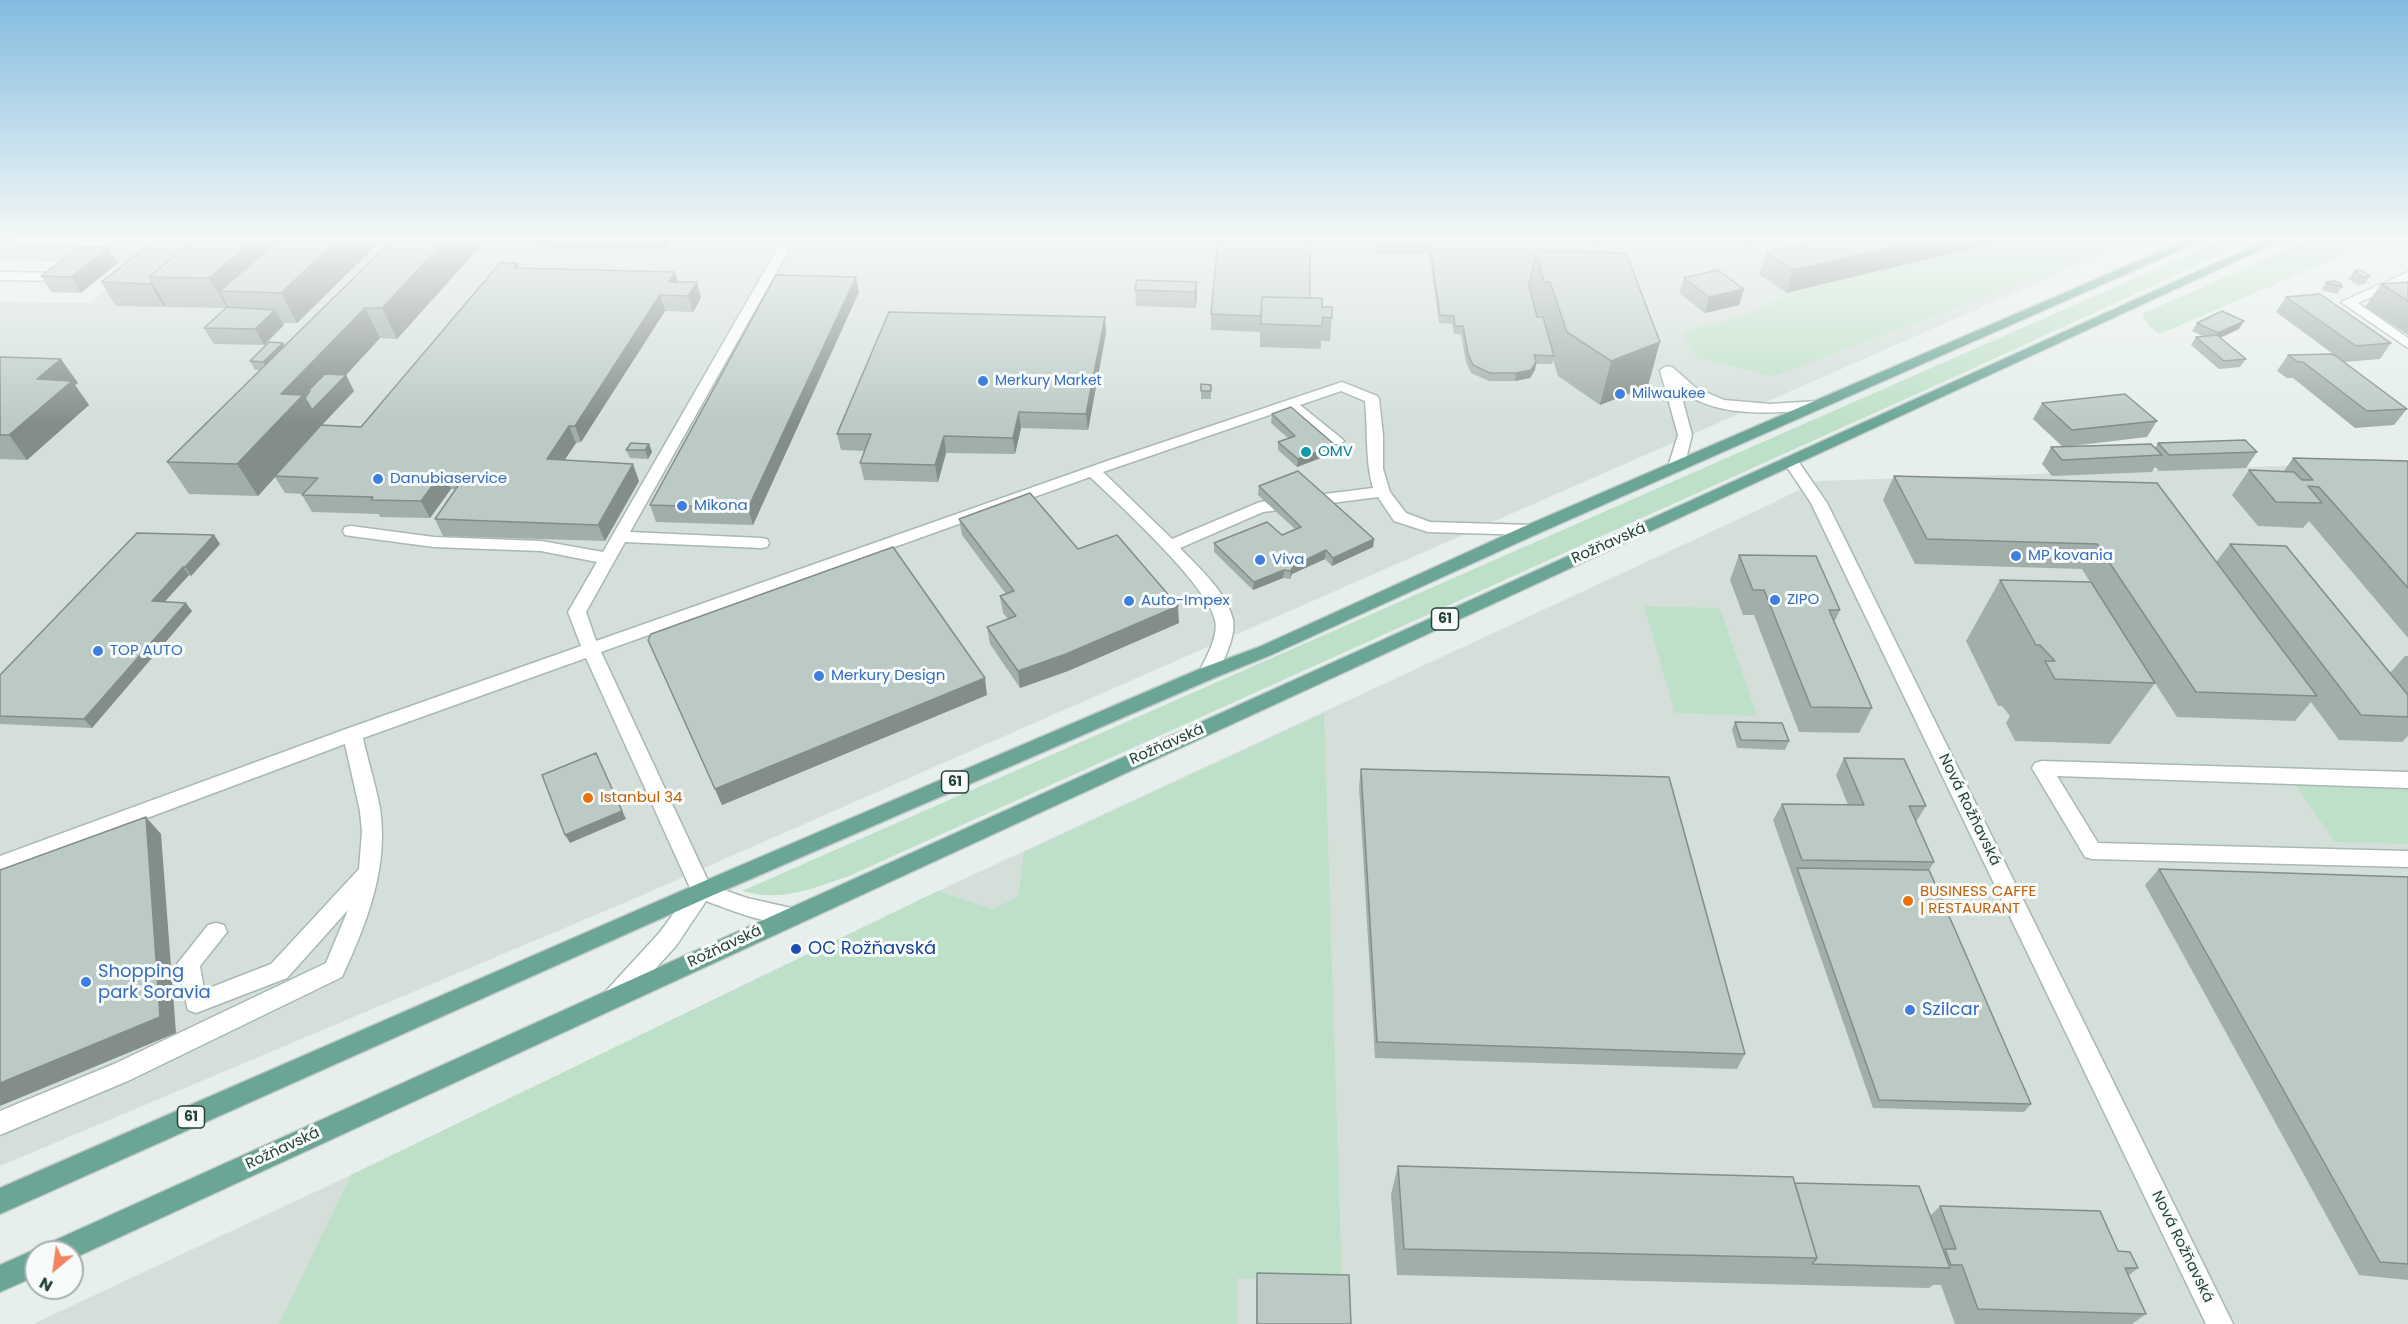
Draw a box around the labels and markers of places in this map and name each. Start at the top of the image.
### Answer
place label: Merkury Market [995,373,1102,389]
marker: Merkury Market [976,374,990,388]
place label: Milwaukee [1632,386,1705,402]
marker: Milwaukee [1613,387,1627,401]
place label: OMV [1318,443,1353,461]
marker: OMV [1299,445,1313,459]
place label: Danubiaservice [390,470,507,488]
marker: Danubiaservice [371,472,385,486]
place label: Mikona [694,497,748,515]
marker: Mikona [675,499,689,513]
place label: MP kovania [2028,547,2113,565]
marker: MP kovania [2009,549,2023,563]
place label: Viva [1272,551,1304,569]
marker: Viva [1253,553,1267,567]
place label: ZIPO [1787,591,1819,609]
place label: Auto-Impex [1141,592,1230,610]
marker: ZIPO [1768,593,1782,607]
marker: Auto-Impex [1122,594,1136,608]
place label: TOP AUTO [110,642,183,660]
marker: TOP AUTO [91,644,105,658]
place label: Merkury Design [831,667,945,685]
marker: Merkury Design [812,669,826,683]
place label: Istanbul 34 [600,789,682,807]
marker: Istanbul 34 [581,791,595,805]
place label: BUSINESS CAFFE | RESTAURANT [1920,883,2036,918]
marker: BUSINESS CAFFE | RESTAURANT [1901,894,1915,908]
place label: OC Rožňavská [808,938,936,960]
marker: OC Rožňavská [789,942,803,956]
place label: Shopping park Soravia [98,961,211,1004]
marker: Shopping park Soravia [79,975,93,989]
place label: Szilcar [1922,999,1979,1021]
marker: Szilcar [1903,1003,1917,1017]

